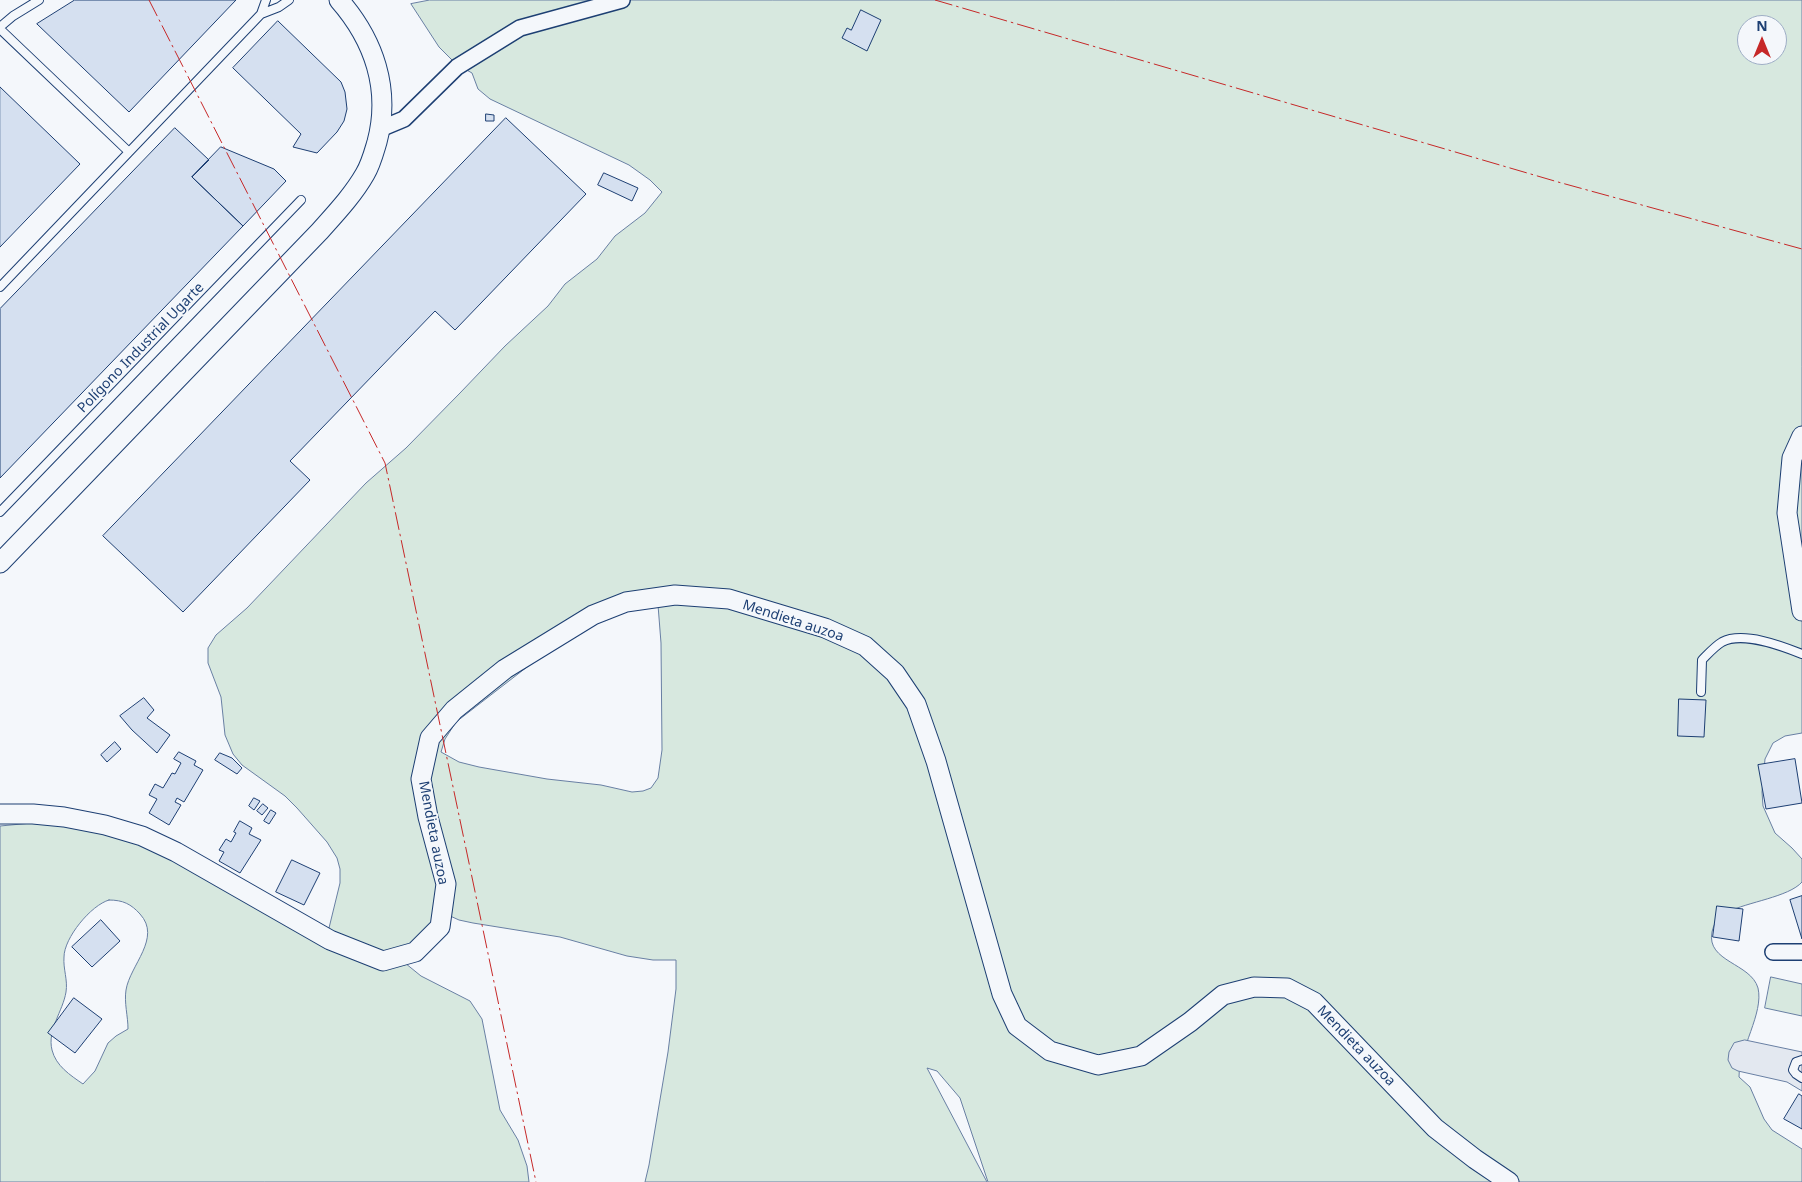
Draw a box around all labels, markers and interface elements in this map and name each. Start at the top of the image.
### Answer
north arrow [1737,15,1787,65]
text: N [1756,16,1768,35]
street label: Polígono Industrial Ugarte [74,279,208,417]
street label: Mendieta auzoa [740,597,846,645]
street label: Mendieta auzoa [415,780,451,886]
street label: Mendieta auzoa [1313,1002,1399,1090]

